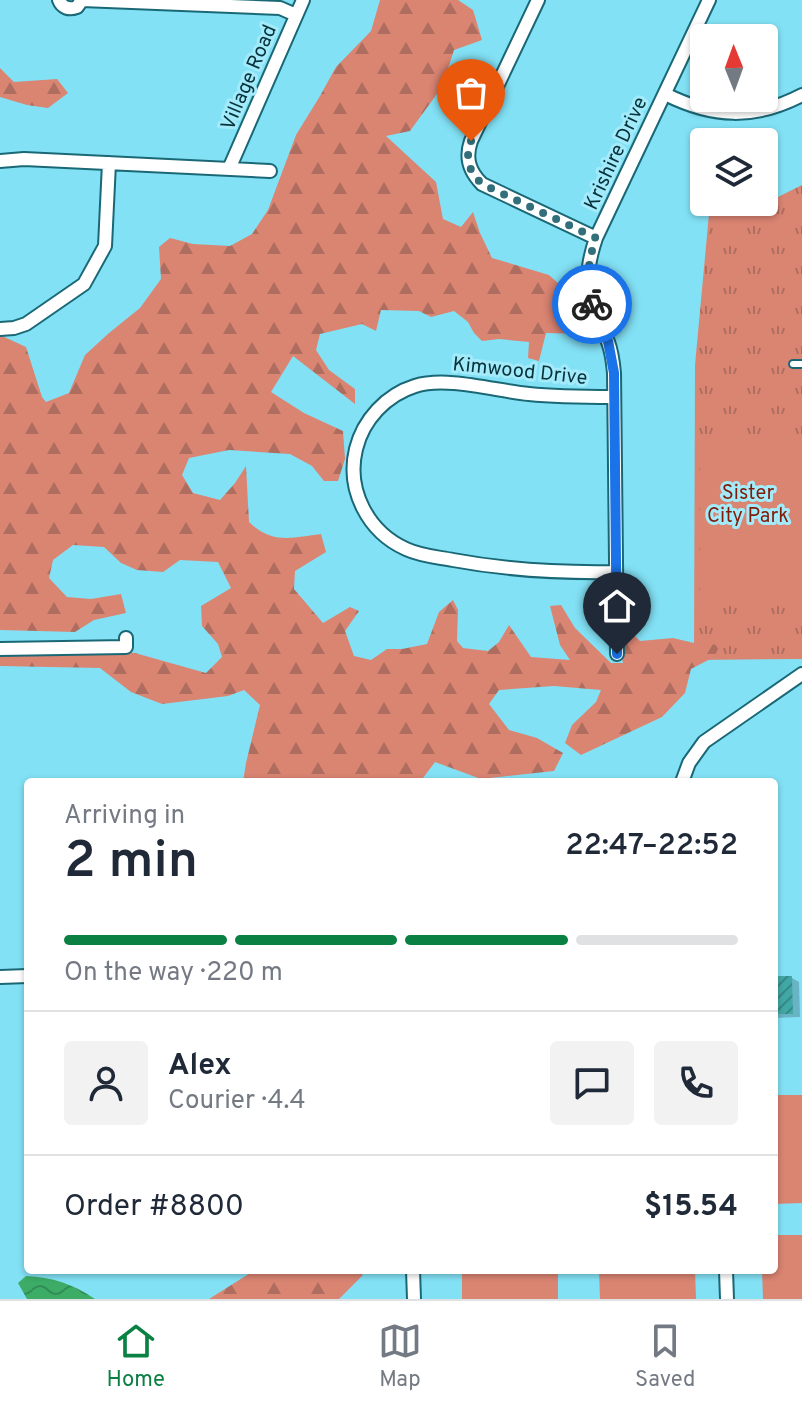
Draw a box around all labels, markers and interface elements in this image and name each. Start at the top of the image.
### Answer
street label: Village Road [216,21,284,135]
north arrow [690,24,778,112]
map controls [690,24,778,216]
pin [437,59,505,141]
icon: bag [449,71,493,115]
street label: Krishire Drive [579,93,654,215]
button: layers [690,128,778,216]
courier [552,264,632,344]
icon: bike [570,282,614,326]
street label: Kimwood Drive [451,352,588,392]
park label: Sister City Park [707,481,789,530]
pin [583,572,651,654]
icon: home [595,584,639,628]
text: Arriving in [64,800,185,833]
text: 22:47–22:52 [565,828,738,865]
text: 2 min [64,830,198,896]
text: On the way · 220 m [64,957,283,990]
button: person [64,1041,148,1125]
button: chat [550,1041,634,1125]
button: phone [654,1041,738,1125]
text: Alex [168,1048,232,1085]
text: Courier · 4.4 [168,1085,306,1118]
text: Order #8800 [64,1189,244,1226]
text: $15.54 [644,1189,738,1226]
tab: Home [107,1319,165,1394]
tab: Map [378,1319,422,1394]
tab: Saved [635,1319,695,1394]

